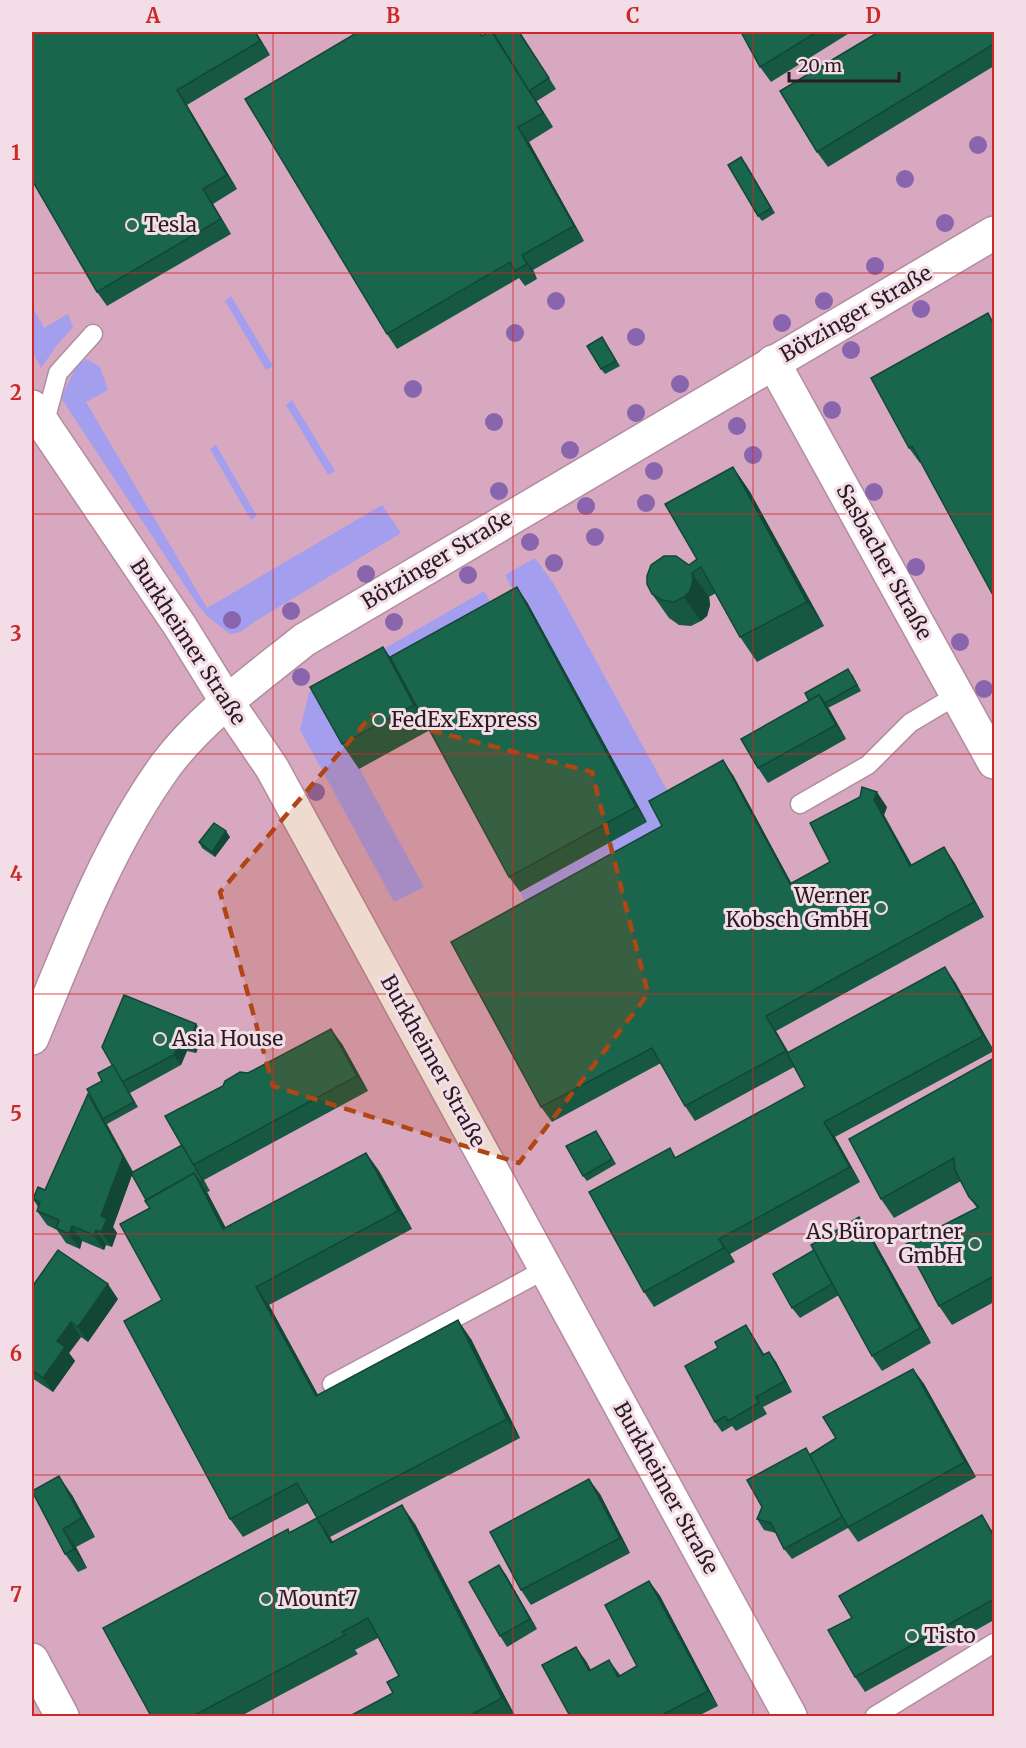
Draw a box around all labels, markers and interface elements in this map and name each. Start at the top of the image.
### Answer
text: A [145,3,161,28]
text: B [386,3,400,28]
text: C [626,3,640,28]
text: D [865,3,881,28]
scale bar [789,45,898,83]
text: 20 m [798,54,842,77]
text: 1 [11,140,21,165]
place label: Tesla [144,211,197,238]
marker: Tesla [125,218,139,232]
street label: Bötzinger Straße [775,259,937,368]
text: 2 [10,380,22,405]
street label: Sasbacher Straße [830,479,938,644]
street label: Bötzinger Straße [357,504,517,615]
street label: Burkheimer Straße [125,553,252,730]
text: 3 [10,621,22,646]
place label: FedEx Express [391,706,538,733]
marker: FedEx Express [372,713,386,727]
text: 4 [10,861,23,886]
place label: Werner Kobsch GmbH [725,882,869,933]
marker: Werner Kobsch GmbH [874,901,888,915]
street label: Burkheimer Straße [375,970,492,1152]
place label: Asia House [171,1025,283,1052]
marker: Asia House [153,1032,167,1046]
text: 5 [10,1101,22,1126]
place label: AS Büropartner GmbH [805,1218,963,1269]
marker: AS Büropartner GmbH [968,1237,982,1251]
text: 6 [10,1341,22,1366]
street label: Burkheimer Straße [608,1397,725,1579]
text: 7 [10,1582,22,1607]
place label: Mount7 [278,1585,358,1612]
marker: Mount7 [259,1592,273,1606]
place label: Tisto [924,1622,976,1649]
marker: Tisto [905,1629,919,1643]

